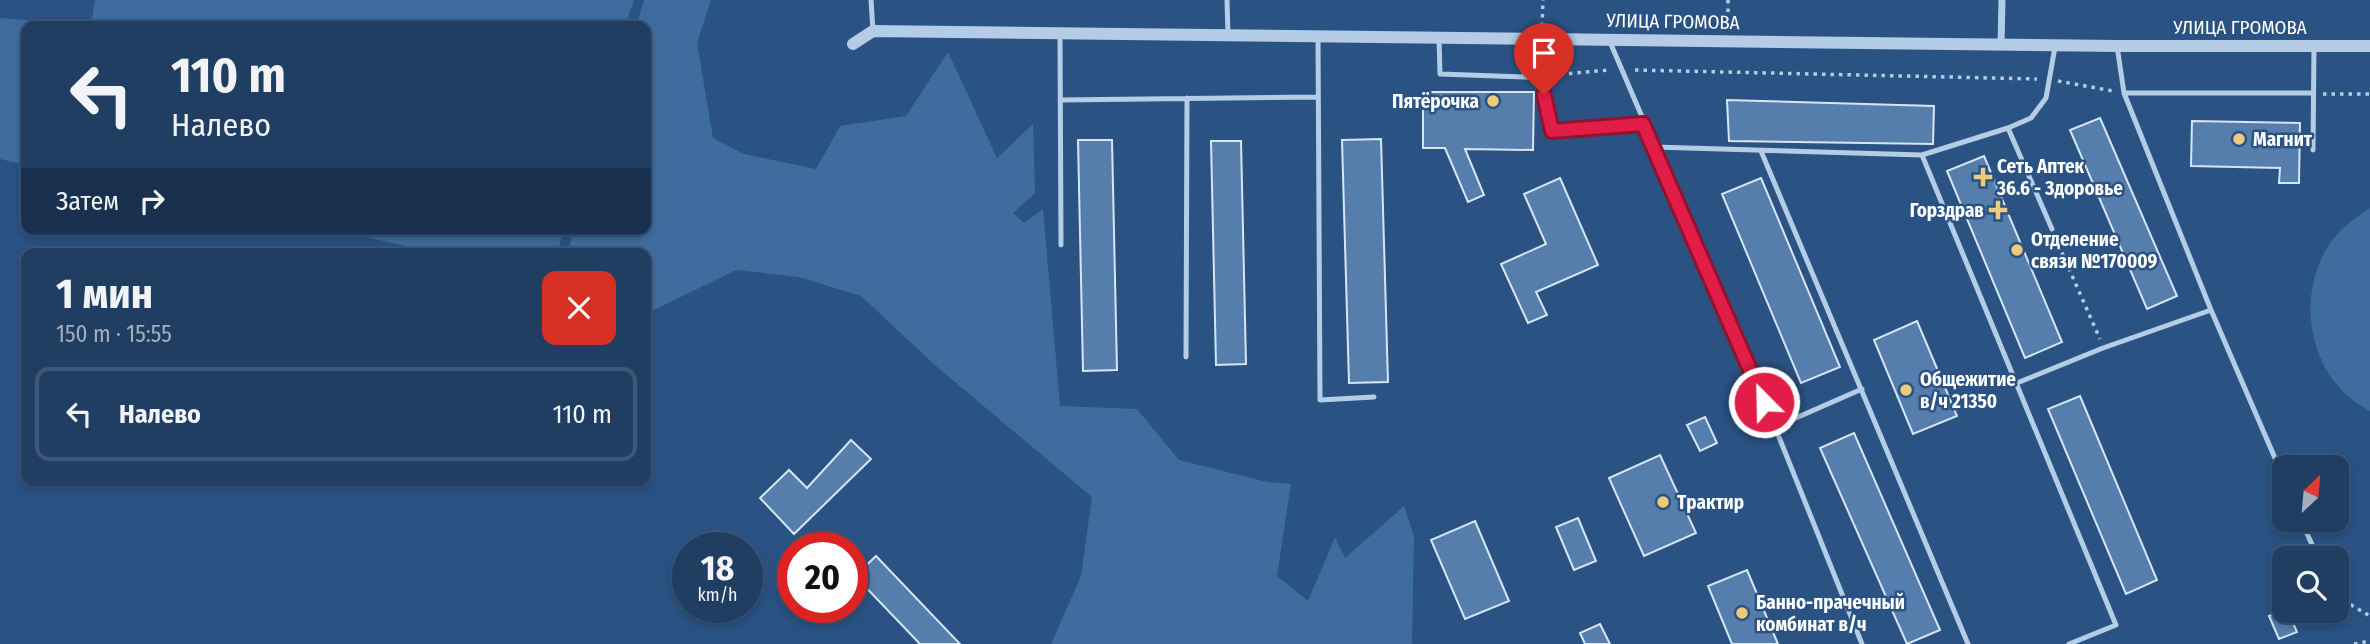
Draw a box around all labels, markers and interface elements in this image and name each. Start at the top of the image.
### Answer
street label: УЛИЦА ГРОМОВА [1605,9,1740,34]
street label: УЛИЦА ГРОМОВА [2172,16,2307,39]
pin [1514,23,1574,95]
icon: arrive [1525,34,1563,72]
text: 110 m [171,46,286,105]
icon: left [56,49,147,140]
place label: Пятёрочка [1392,90,1479,113]
marker: Пятёрочка [1485,93,1501,109]
text: Налево [171,106,271,144]
place label: Магнит [2253,128,2313,151]
marker: Магнит [2231,131,2247,147]
place label: Сеть Аптек 36.6 - Здоровье [1996,155,2123,200]
marker: Сеть Аптек 36.6 - Здоровье [1975,169,1991,185]
icon: right [133,182,171,220]
text: Затем [56,186,119,217]
place label: Горздрав [1910,199,1984,222]
marker: Горздрав [1990,202,2006,218]
place label: Отделение связи №170009 [2031,228,2158,273]
marker: Отделение связи №170009 [2009,242,2025,258]
text: 1 мин [56,269,153,319]
button: close [542,271,616,345]
text: 150 m · 15:55 [56,320,172,348]
position arrow [1727,365,1801,439]
place label: Общежитие в/ч 21350 [1920,368,2016,413]
marker: Общежитие в/ч 21350 [1898,382,1914,398]
icon: left [60,395,98,433]
text: Налево [119,399,201,430]
text: 110 m [552,399,612,430]
north arrow [2272,455,2348,532]
map controls [2272,455,2349,623]
place label: Трактир [1677,491,1744,514]
marker: Трактир [1655,494,1671,510]
speed limit sign: 20 [777,532,868,623]
button: search [2272,546,2349,623]
text: 18 [701,547,734,589]
text: km/h [697,584,738,606]
place label: Банно-прачечный комбинат в/ч [1756,591,1905,636]
marker: Банно-прачечный комбинат в/ч [1734,605,1750,621]

